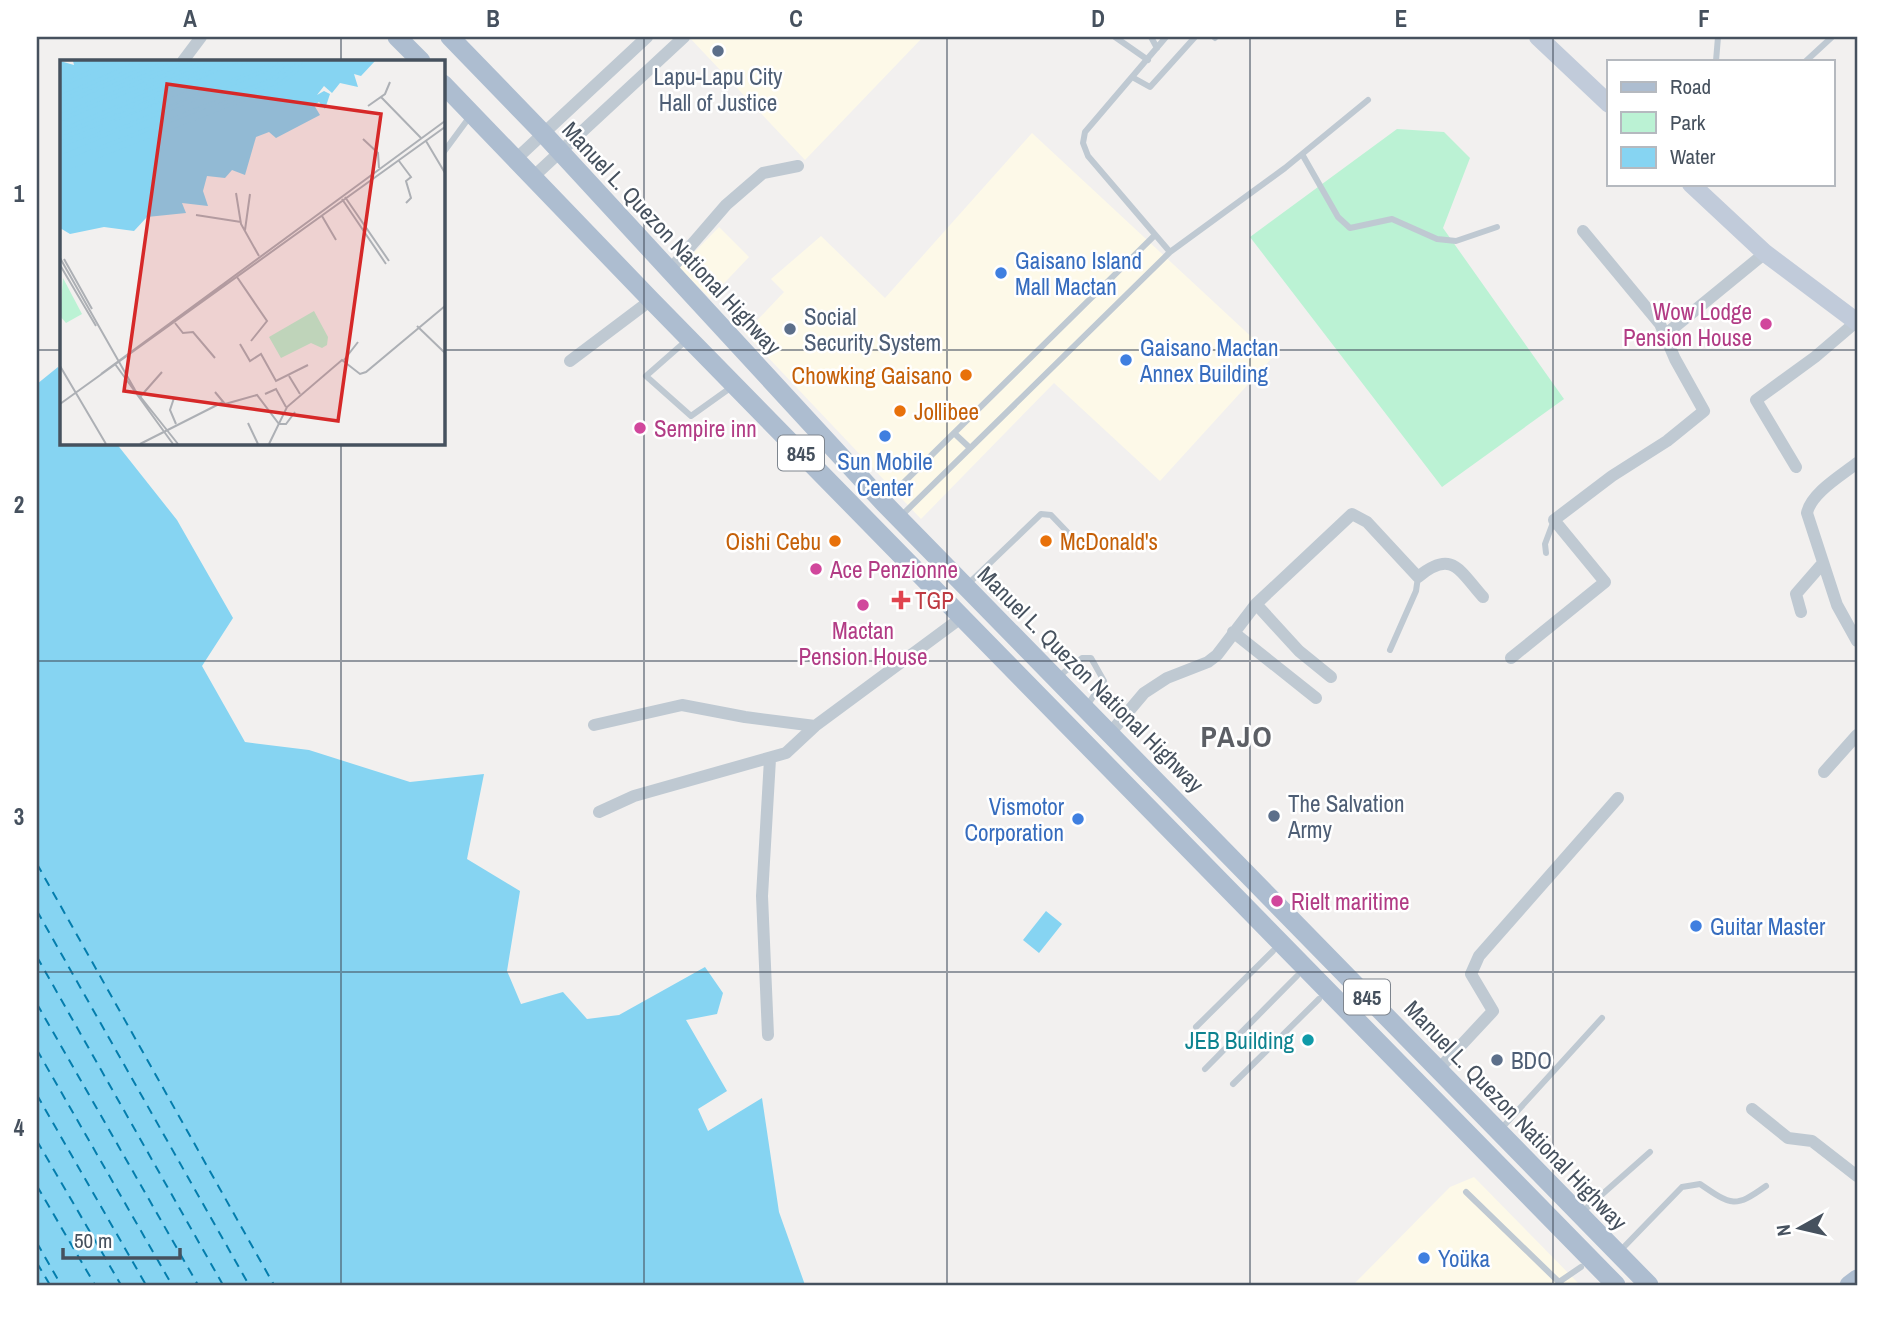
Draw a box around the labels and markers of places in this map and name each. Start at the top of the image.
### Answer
marker: Lapu-Lapu City Hall of Justice [710,43,726,59]
place label: Lapu-Lapu City Hall of Justice [654,61,783,118]
place label: Gaisano Island Mall Mactan [1015,245,1142,302]
marker: Gaisano Island Mall Mactan [993,265,1009,281]
place label: Wow Lodge Pension House [1623,296,1752,353]
place label: Social Security System [804,301,941,358]
marker: Wow Lodge Pension House [1758,316,1774,332]
marker: Social Security System [782,321,798,337]
place label: Gaisano Mactan Annex Building [1139,332,1278,389]
marker: Gaisano Mactan Annex Building [1118,352,1134,368]
place label: Chowking Gaisano [792,360,952,391]
marker: Chowking Gaisano [958,367,974,383]
place label: Jollibee [914,396,979,427]
marker: Jollibee [892,403,908,419]
place label: Sempire inn [654,413,757,444]
marker: Sempire inn [632,420,648,436]
marker: Sun Mobile Center [877,428,893,444]
place label: Sun Mobile Center [837,446,933,503]
place label: Oishi Cebu [726,526,821,557]
place label: McDonald's [1060,526,1158,557]
marker: Oishi Cebu [827,533,843,549]
marker: McDonald's [1038,533,1054,549]
place label: Ace Penzionne [829,554,958,585]
marker: Ace Penzionne [808,561,824,577]
place label: TGP [915,585,954,616]
marker: TGP [893,592,909,608]
marker: Mactan Pension House [855,597,871,613]
place label: Mactan Pension House [799,615,927,672]
place label: The Salvation Army [1287,788,1404,845]
place label: Vismotor Corporation [964,791,1065,848]
marker: The Salvation Army [1266,808,1282,824]
marker: Vismotor Corporation [1070,811,1086,827]
place label: Rielt maritime [1291,886,1409,917]
marker: Rielt maritime [1269,893,1285,909]
place label: Guitar Master [1710,911,1826,942]
marker: Guitar Master [1688,918,1704,934]
place label: JEB Building [1185,1025,1295,1056]
marker: JEB Building [1300,1032,1316,1048]
place label: BDO [1511,1045,1552,1076]
marker: BDO [1489,1052,1505,1068]
place label: Yoüka [1438,1243,1490,1274]
marker: Yoüka [1416,1250,1432,1266]

